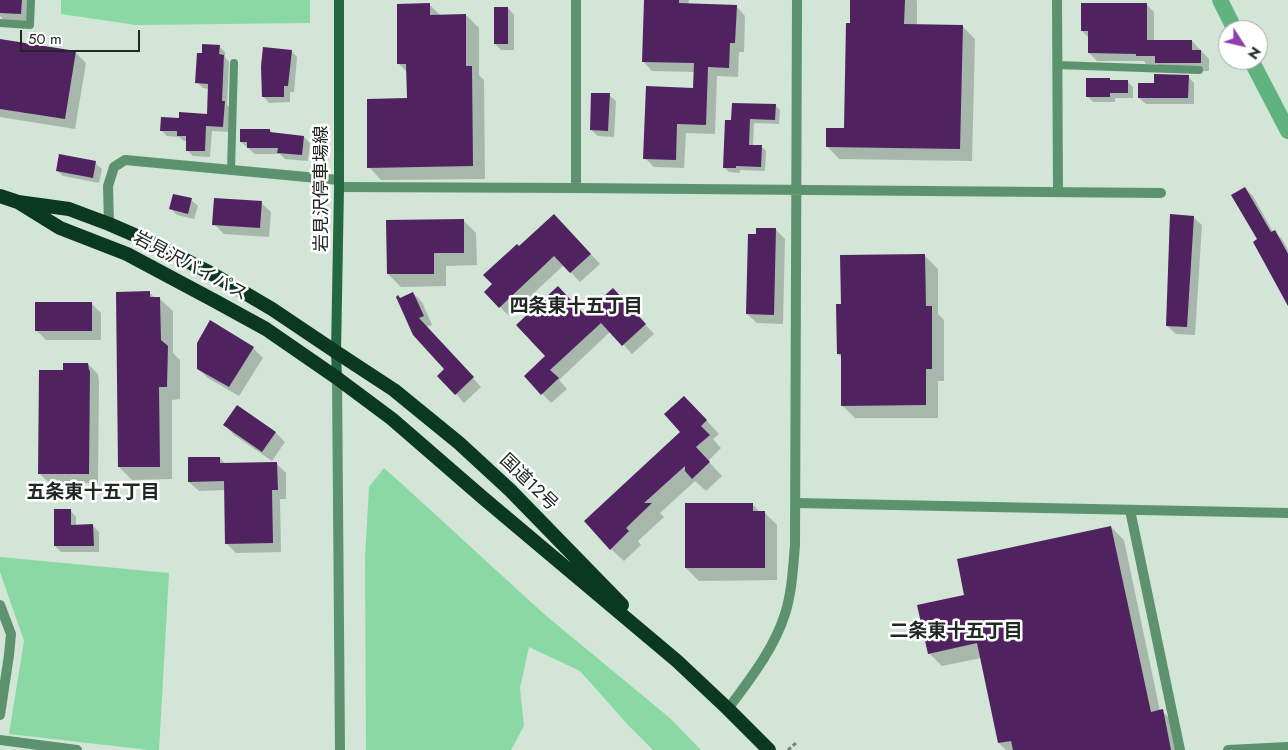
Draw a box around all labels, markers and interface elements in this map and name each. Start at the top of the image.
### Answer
scale bar [22,20,142,52]
north arrow [1218,20,1268,70]
text: 50 m [28,28,62,50]
text: N [1243,43,1266,63]
street label: 岩見沢停車場線 [312,126,334,252]
street label: 岩見沢バイパス [129,228,251,306]
district label: 四条東十五丁目 [510,296,642,318]
street label: 国道12号 [494,450,562,516]
district label: 五条東十五丁目 [27,482,159,504]
district label: 二条東十五丁目 [890,621,1022,643]

